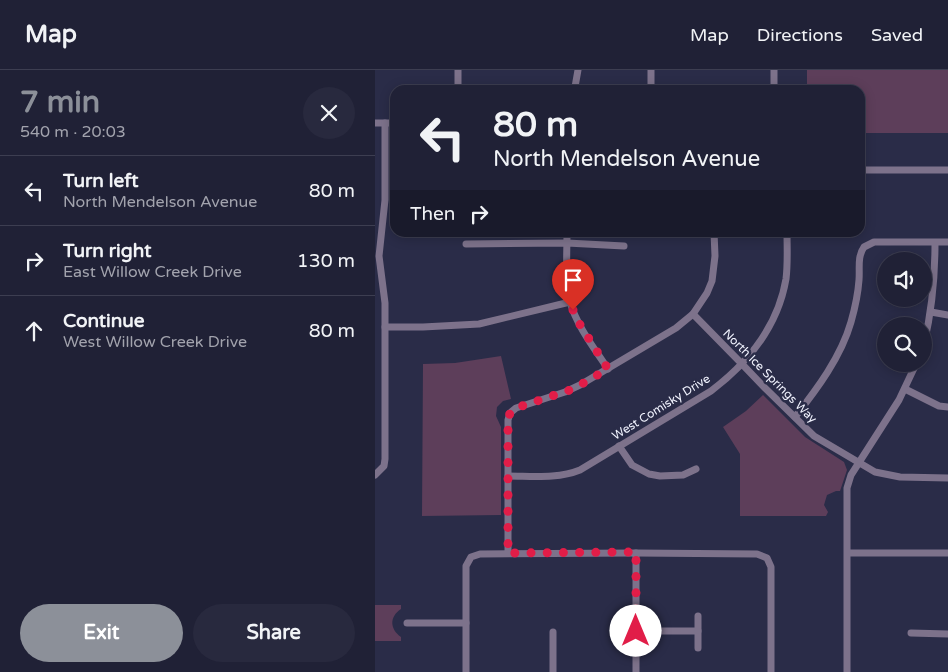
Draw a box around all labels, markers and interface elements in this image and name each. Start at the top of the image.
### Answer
text: Map [25,20,77,49]
text: Map [690,24,729,46]
text: Directions [757,24,843,46]
text: Saved [871,24,923,46]
text: 7 min [20,84,100,121]
button: close [303,87,355,139]
text: 80 m [493,104,578,146]
icon: left [410,105,475,170]
text: 540 m · 20:03 [20,122,126,142]
text: North Mendelson Avenue [493,146,760,172]
text: Turn left [63,170,139,192]
icon: left [20,177,48,205]
text: 80 m [309,180,355,202]
text: North Mendelson Avenue [63,192,257,212]
icon: right [465,200,493,228]
text: Then [410,203,455,225]
text: Turn right [63,240,151,262]
icon: right [20,247,48,275]
text: 130 m [297,250,355,272]
map controls [877,252,932,372]
button: sound [877,252,932,307]
pin [552,259,594,310]
text: East Willow Creek Drive [63,262,242,282]
icon: arrive [559,266,587,294]
text: Continue [63,310,145,332]
icon: ahead [20,317,48,345]
button: search [877,317,932,372]
text: 80 m [309,320,355,342]
street label: North Ice Springs Way [720,326,820,426]
text: West Willow Creek Drive [63,332,247,352]
street label: West Comisky Drive [610,371,713,443]
button: Exit [20,604,183,662]
button: Share [193,604,355,662]
position arrow [609,604,661,656]

